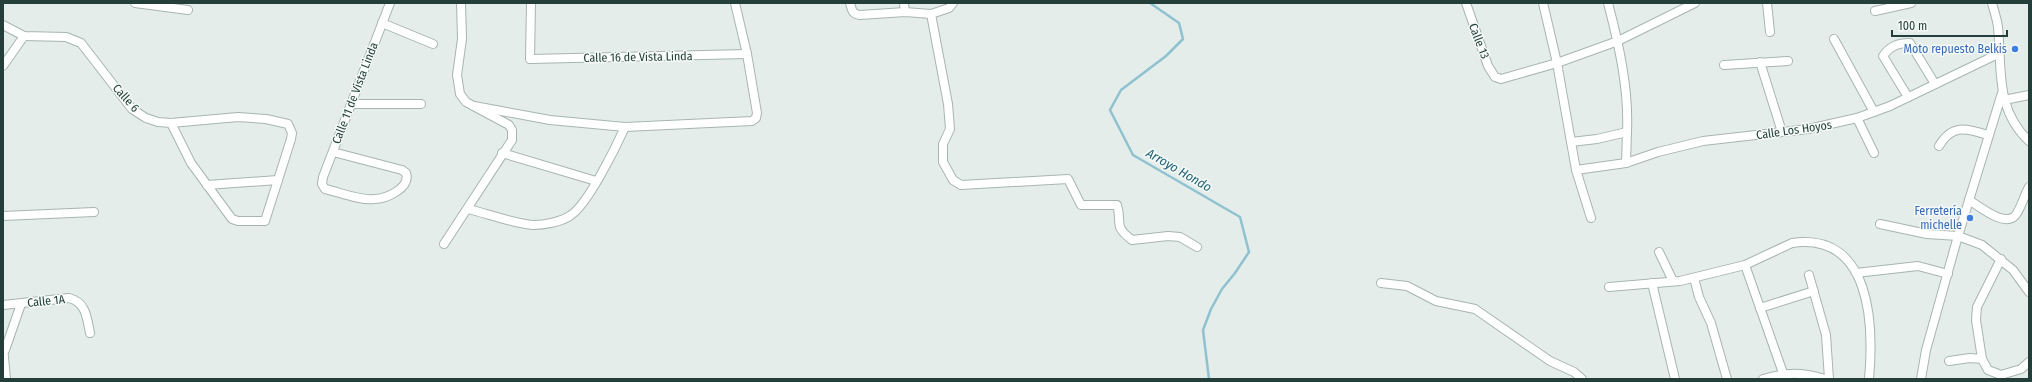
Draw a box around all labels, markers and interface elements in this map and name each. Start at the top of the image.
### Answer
scale bar [1892,12,2007,38]
text: 100 m [1898,19,1927,33]
street label: Calle 13 [1466,21,1492,61]
street label: Calle 11 de Vista Linda [329,40,381,146]
place label: Moto repuesto Belkis [1904,42,2007,56]
marker: Moto repuesto Belkis [2010,44,2020,54]
street label: Calle 16 de Vista Linda [583,49,693,65]
street label: Calle 6 [110,81,142,115]
street label: Calle Los Hoyos [1755,118,1833,142]
water label: Arroyo Hondo [1143,145,1214,195]
place label: Ferretería michelle [1915,204,1962,232]
marker: Ferretería michelle [1965,213,1975,223]
street label: Calle 1A [26,292,66,310]

